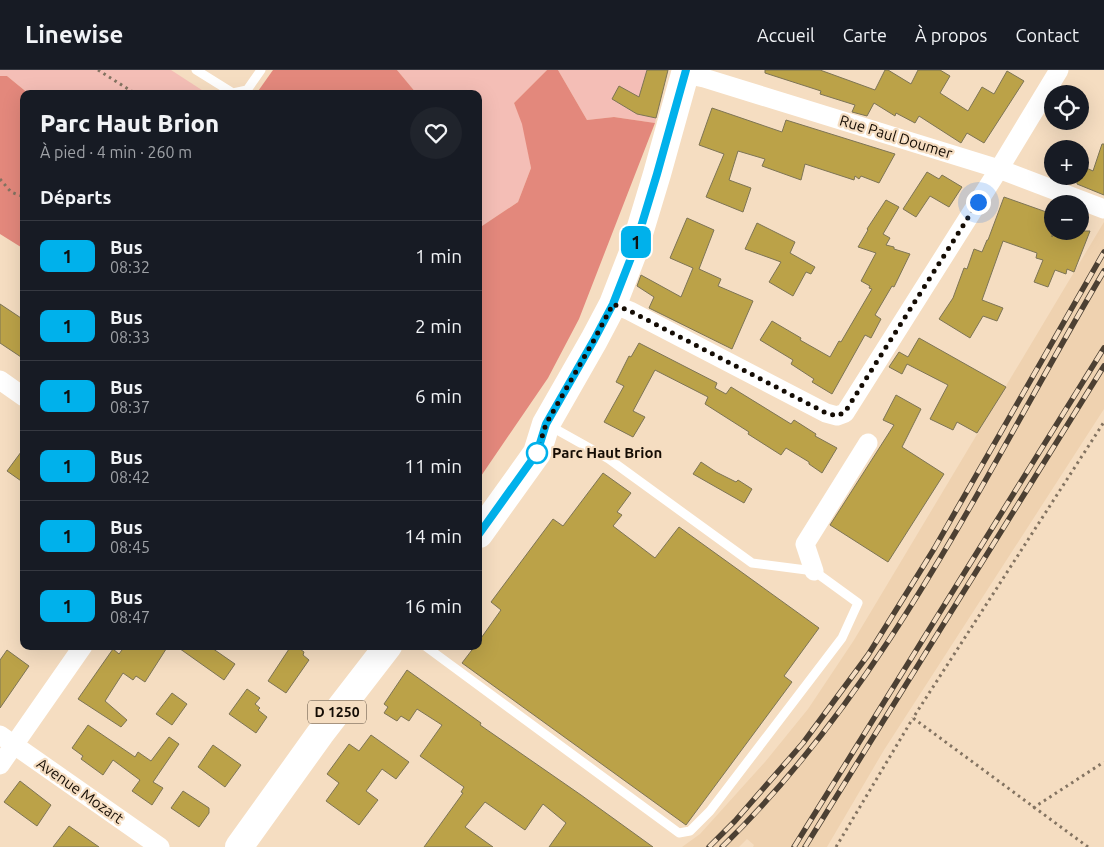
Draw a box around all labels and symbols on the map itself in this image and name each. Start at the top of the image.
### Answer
street label: Rue Paul Doumer [838,111,955,162]
your location [966,190,991,215]
line badge: 1 [620,226,652,258]
marker: Parc Haut Brion [526,442,548,464]
place label: Parc Haut Brion [552,444,662,461]
road number: D 1250 [308,700,366,724]
street label: Avenue Mozart [34,754,127,827]

